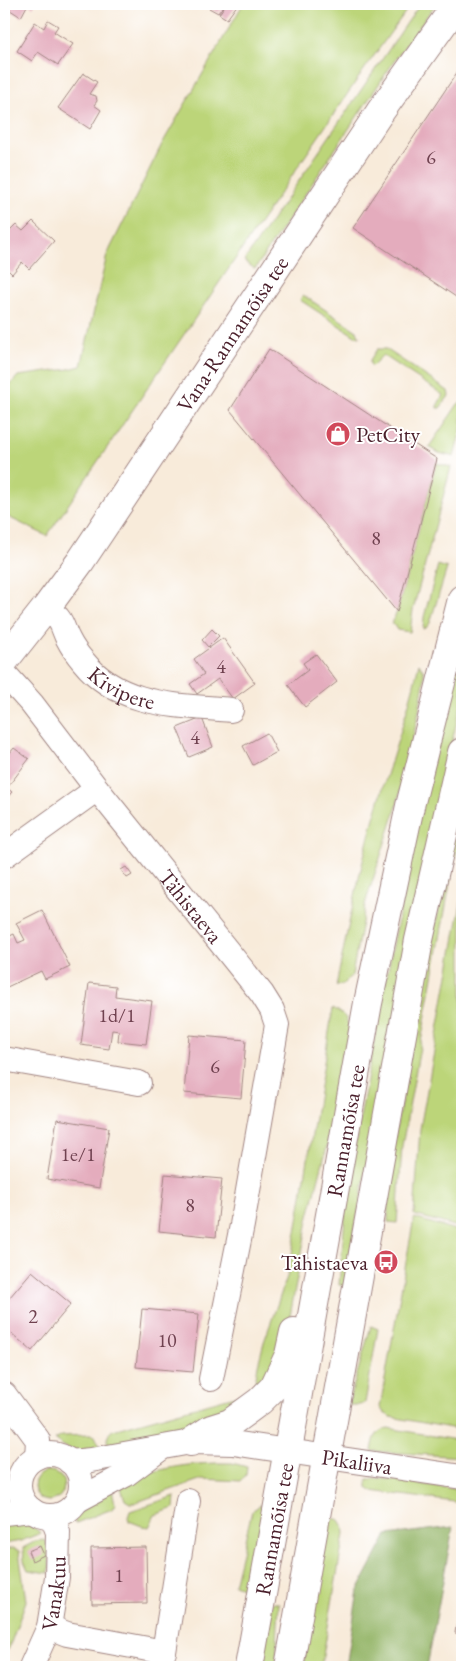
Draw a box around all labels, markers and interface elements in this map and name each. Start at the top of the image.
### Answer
house number: 6 [426,144,436,170]
street label: Vana-Rannamõisa tee [170,250,295,418]
place label: PetCity [356,420,420,449]
shop icon: PetCity [325,421,351,447]
house number: 8 [371,525,381,551]
house number: 4 [216,653,226,679]
street label: Kivipere [82,660,158,716]
house number: 4 [190,724,200,750]
street label: Tähistaeva [152,863,230,950]
house number: 1d/1 [98,1002,136,1028]
house number: 6 [210,1053,220,1079]
street label: Rannamõisa tee [320,1062,372,1199]
house number: 1e/1 [61,1141,95,1167]
house number: 8 [185,1192,195,1218]
place label: Tähistaeva [281,1248,368,1277]
bus stop icon: Tähistaeva [373,1249,399,1275]
house number: 2 [28,1303,38,1329]
house number: 10 [157,1327,177,1353]
street label: Pikaliiva [320,1442,394,1481]
street label: Rannamõisa tee [248,1460,300,1598]
street label: Vanakuu [35,1555,72,1633]
house number: 1 [114,1562,124,1588]

